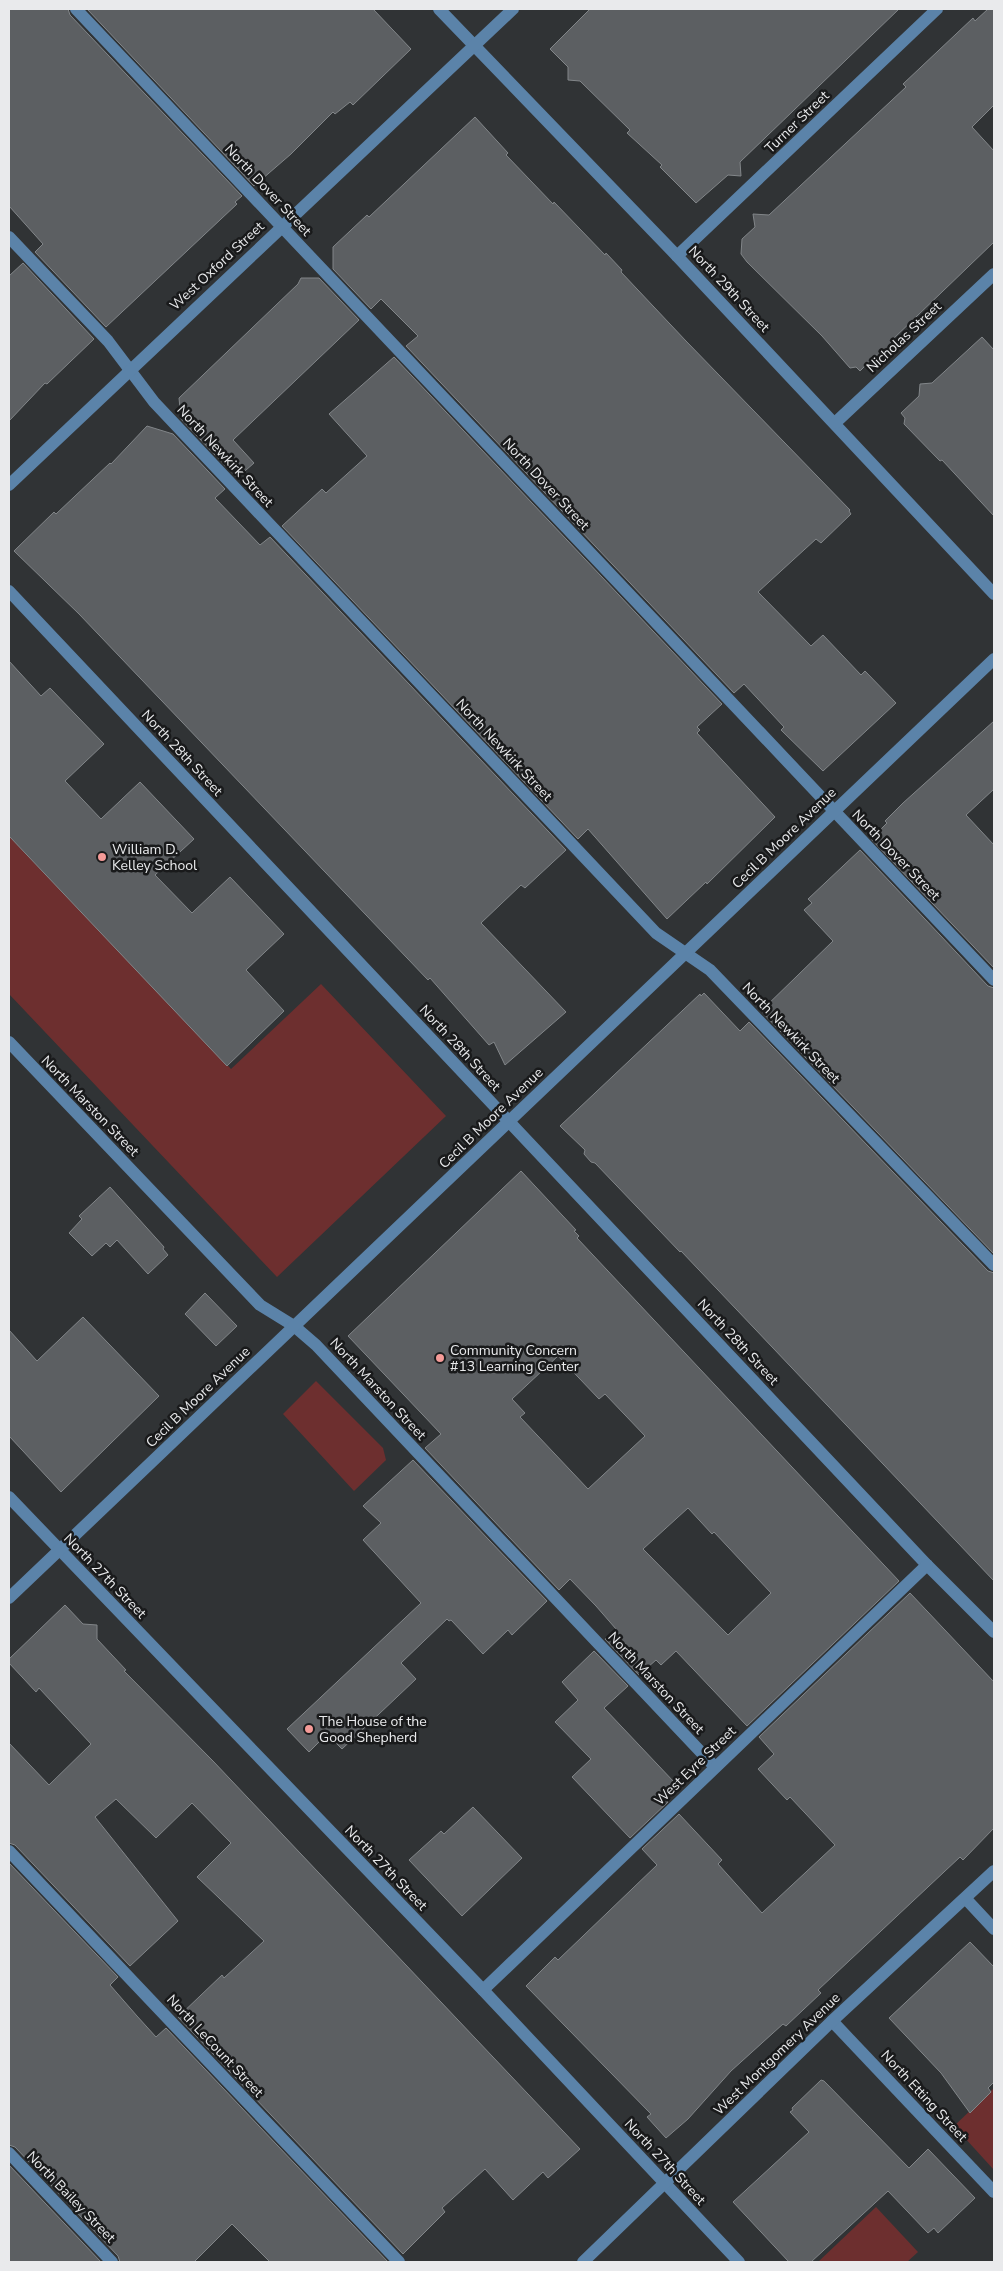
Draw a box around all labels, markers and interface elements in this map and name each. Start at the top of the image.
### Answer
street label: Turner Street [761,86,833,157]
street label: North Dover Street [220,140,316,240]
street label: West Oxford Street [166,217,268,315]
street label: North 29th Street [684,242,774,336]
street label: Nicholas Street [862,297,946,377]
street label: North Newkirk Street [173,401,278,511]
street label: North Dover Street [498,434,594,534]
street label: North Newkirk Street [452,695,557,805]
street label: North 28th Street [137,706,227,800]
street label: Cecil B Moore Avenue [728,783,840,893]
street label: North Dover Street [848,805,944,905]
place label: William D. Kelley School [112,840,198,875]
marker: William D. Kelley School [96,851,108,863]
street label: North Newkirk Street [738,978,844,1088]
street label: North 28th Street [415,1001,505,1095]
street label: North Marston Street [37,1051,143,1161]
street label: Cecil B Moore Avenue [435,1063,547,1173]
street label: North 28th Street [693,1295,783,1389]
street label: North Marston Street [326,1334,430,1444]
place label: Community Concern #13 Learning Center [450,1341,579,1376]
street label: Cecil B Moore Avenue [142,1342,254,1452]
marker: Community Concern #13 Learning Center [434,1352,446,1364]
street label: North 27th Street [59,1529,151,1623]
street label: North Marston Street [604,1628,708,1738]
place label: The House of the Good Shepherd [319,1712,427,1747]
street label: West Eyre Street [650,1722,740,1810]
marker: The House of the Good Shepherd [303,1723,315,1735]
street label: North 27th Street [340,1821,432,1915]
street label: West Montgomery Avenue [710,1988,844,2120]
street label: North LeCount Street [162,1990,268,2102]
street label: North Etting Street [877,2046,972,2146]
street label: North 27th Street [620,2115,710,2209]
street label: North Bailey Street [22,2147,120,2247]

